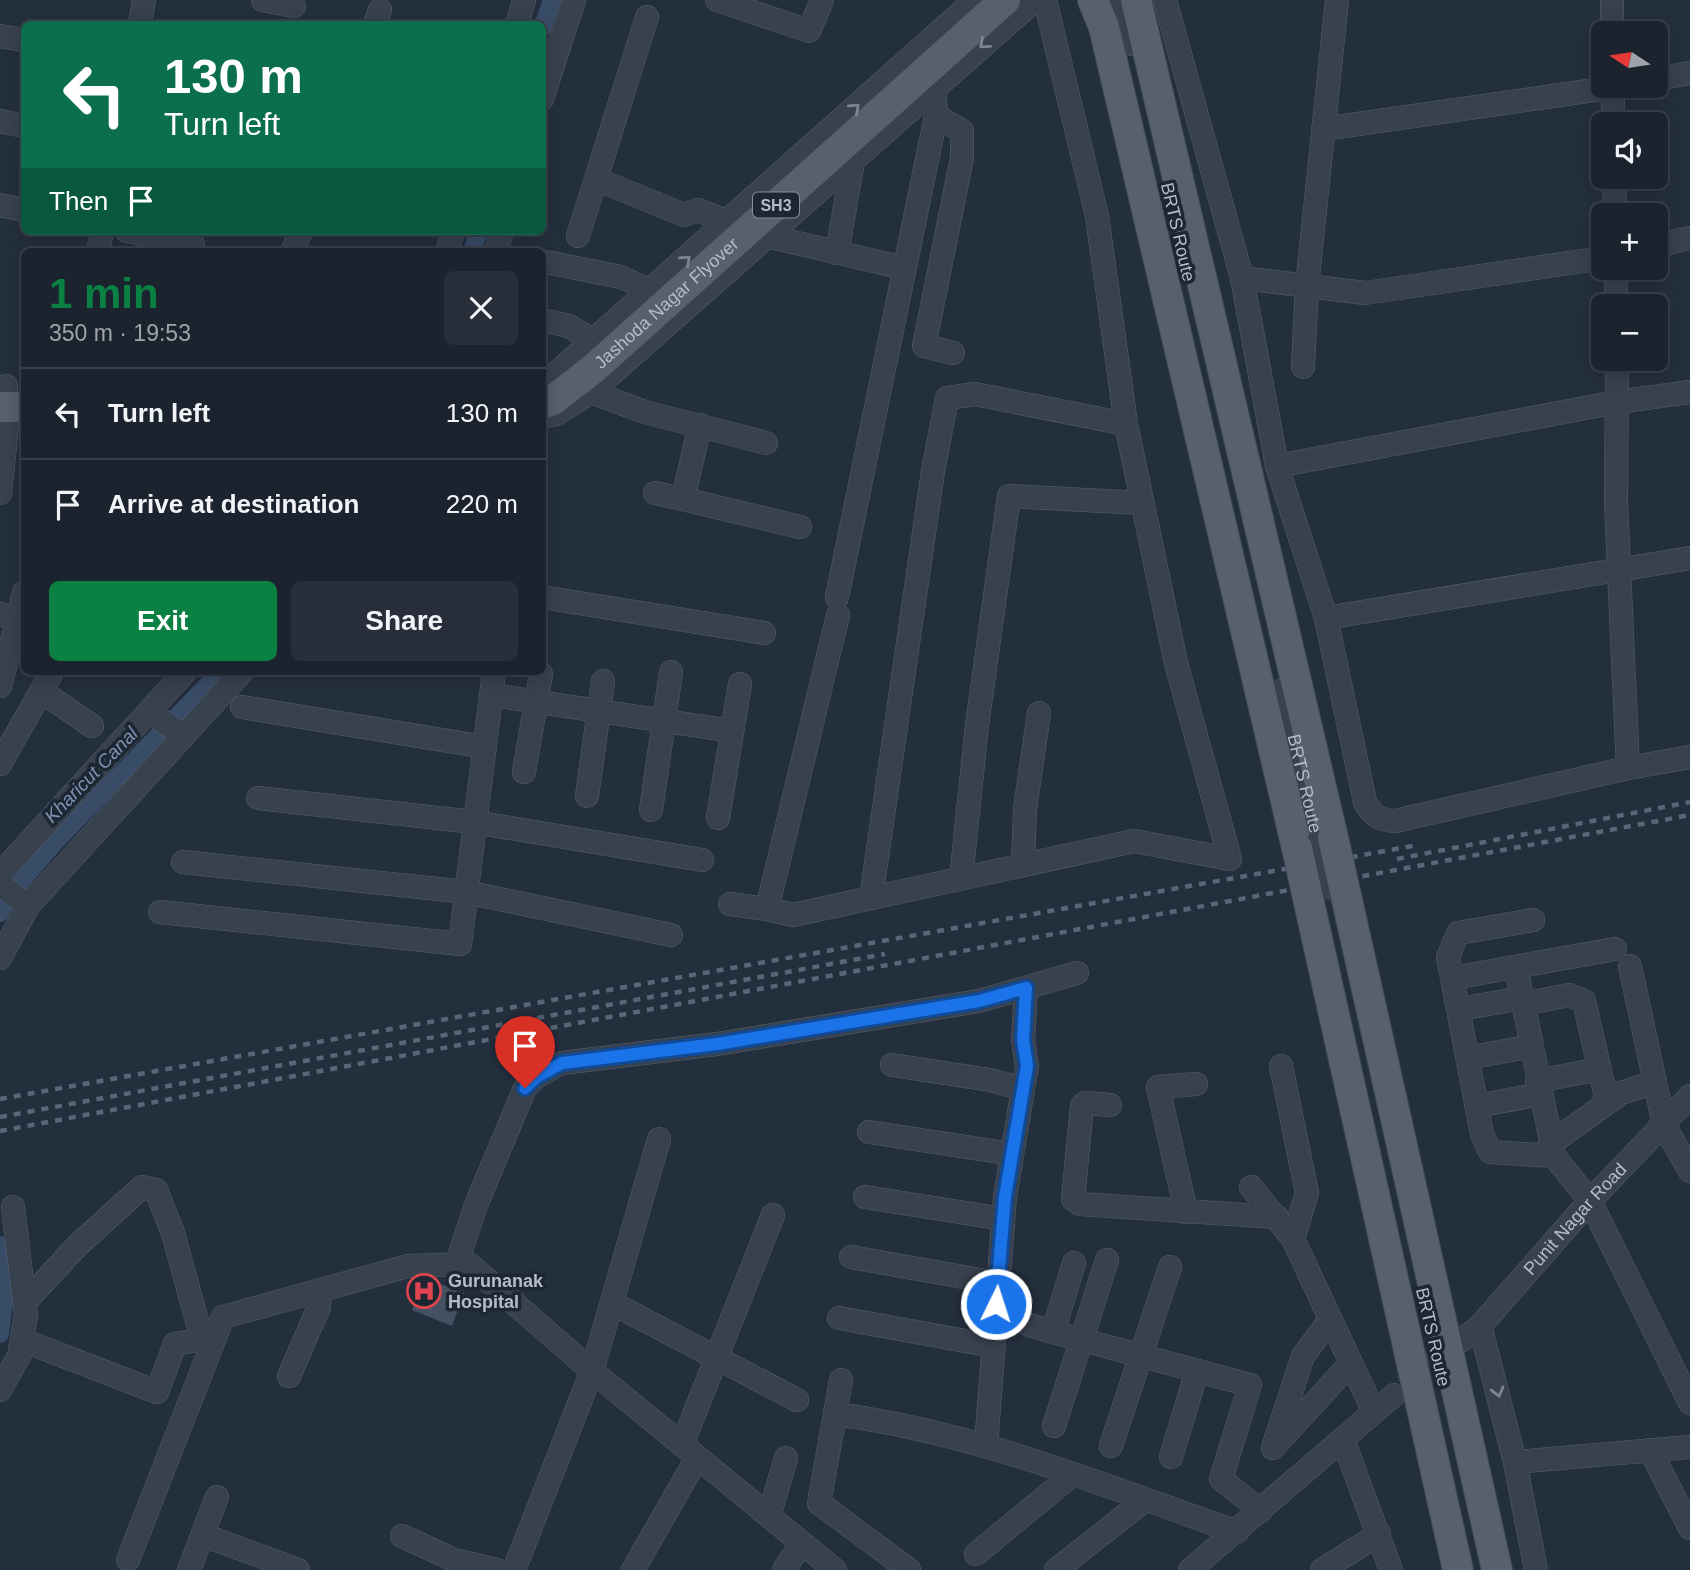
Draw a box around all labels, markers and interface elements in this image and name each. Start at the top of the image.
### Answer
north arrow [1591,21,1668,98]
map controls [1591,21,1668,371]
one-way arrow [980,36,993,48]
icon: left [49,49,140,140]
text: 130 m [164,49,303,103]
one-way arrow [847,104,860,117]
text: Turn left [164,106,280,142]
button: sound [1591,112,1668,189]
street label: BRTS Route [1157,181,1199,283]
icon: arrive [122,182,160,220]
text: Then [49,186,108,216]
road number: SH3 [753,192,799,218]
button: + [1591,203,1668,280]
street label: Jashoda Nagar Flyover [590,234,743,373]
one-way arrow [678,256,691,268]
text: 1 min [49,270,159,317]
button: close [444,271,518,345]
button: − [1591,294,1668,371]
text: 350 m · 19:53 [49,320,191,346]
icon: left [49,395,87,433]
text: Turn left [108,398,210,428]
text: 130 m [446,398,518,428]
icon: arrive [49,486,87,524]
text: Arrive at destination [108,489,359,519]
text: 220 m [446,489,518,519]
button: Exit [49,581,277,661]
button: Share [291,581,518,661]
water label: Kharicut Canal [40,722,142,827]
street label: BRTS Route [1283,732,1326,835]
pin [495,1016,555,1088]
icon: arrive [506,1027,544,1065]
street label: Punit Nagar Road [1520,1159,1631,1279]
position arrow [959,1267,1033,1341]
place label: Gurunanak Hospital [448,1271,544,1312]
hospital icon: Gurunanak Hospital [405,1272,443,1310]
street label: BRTS Route [1412,1286,1454,1388]
one-way arrow [1489,1386,1504,1398]

